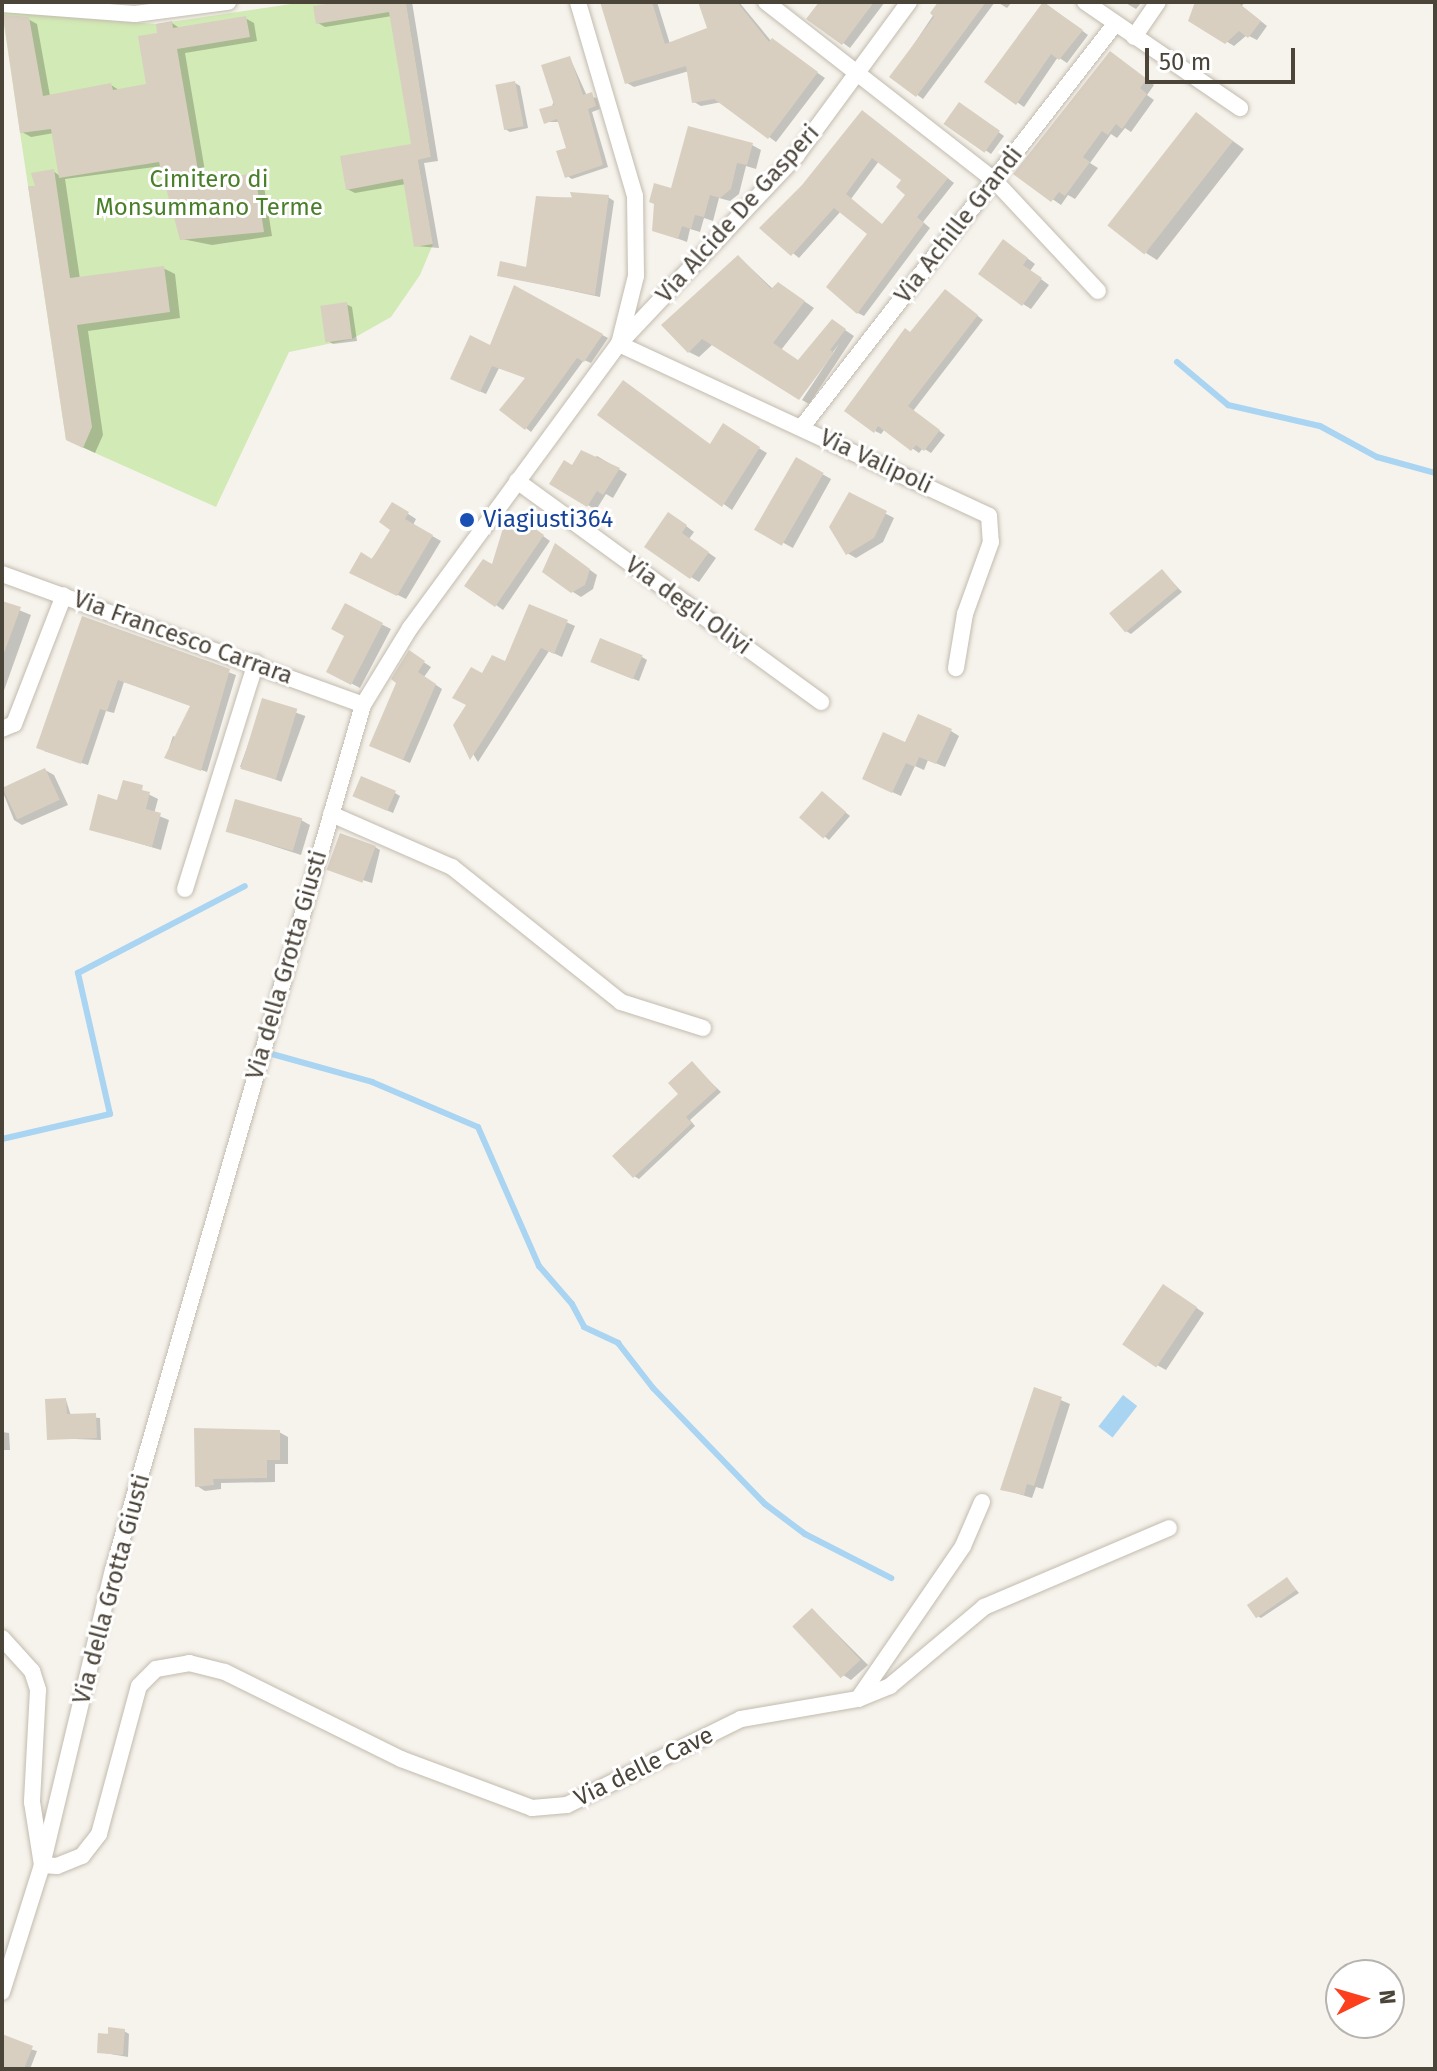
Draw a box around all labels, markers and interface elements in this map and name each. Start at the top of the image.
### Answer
scale bar [1149,32,1299,82]
text: 50 m [1159,48,1211,76]
street label: Via Alcide De Gasperi [650,119,826,309]
street label: Via Achille Grandi [889,141,1029,309]
park label: Cimitero di Monsummano Terme [95,166,323,222]
street label: Via Valipoli [815,423,937,501]
place label: Viagiusti364 [483,506,613,534]
marker: Viagiusti364 [458,511,476,529]
street label: Via degli Olivi [619,551,757,661]
street label: Via Francesco Carrara [69,585,297,691]
street label: Via della Grotta Giusti [240,847,334,1083]
street label: Via della Grotta Giusti [67,1471,157,1707]
street label: Via delle Cave [570,1721,718,1813]
north arrow [1325,1959,1405,2039]
text: N [1373,1989,1401,2005]

